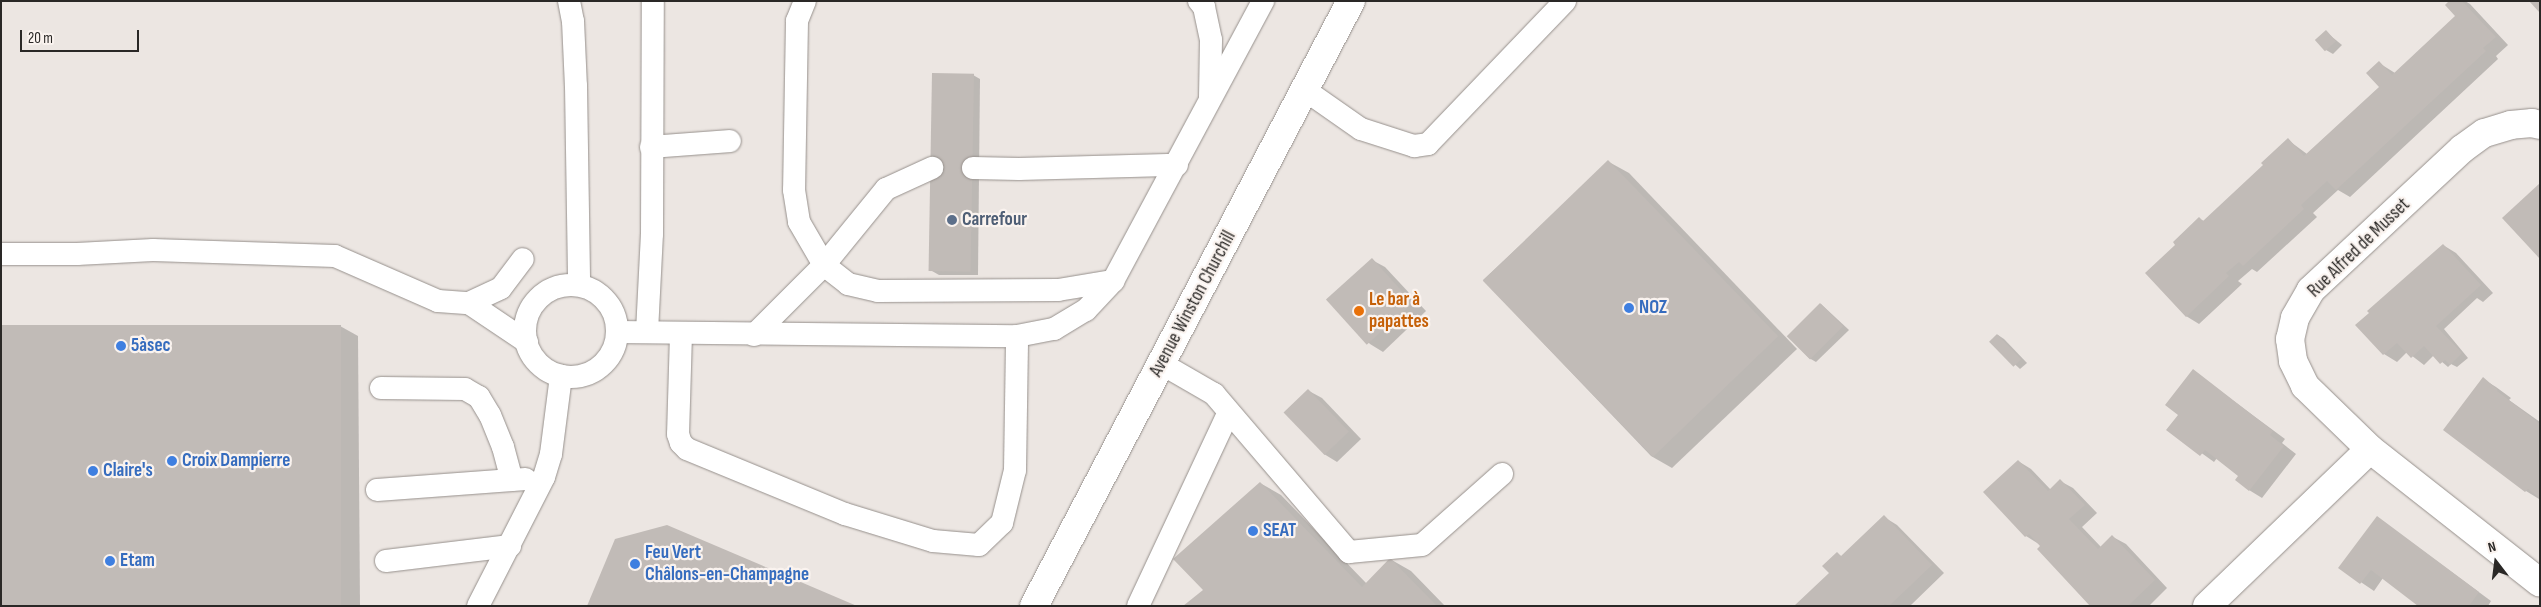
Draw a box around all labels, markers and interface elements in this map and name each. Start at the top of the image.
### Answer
scale bar [22,20,141,52]
text: 20 m [28,29,53,48]
street label: Rue Alfred de Musset [2303,194,2415,302]
place label: Carrefour [962,209,1027,231]
marker: Carrefour [946,214,958,226]
street label: Avenue Winston Churchill [1145,227,1241,381]
place label: Le bar à papattes [1369,289,1429,333]
place label: NOZ [1639,297,1667,319]
marker: NOZ [1623,302,1635,314]
marker: Le bar à papattes [1353,305,1365,317]
place label: 5àsec [131,335,171,357]
marker: 5àsec [115,340,127,352]
place label: Croix Dampierre [182,450,290,472]
marker: Croix Dampierre [166,455,178,467]
place label: Claire's [103,460,153,482]
marker: Claire's [87,465,99,477]
place label: SEAT [1263,520,1296,542]
marker: SEAT [1247,525,1259,537]
north arrow [2471,537,2521,587]
text: N [2486,538,2498,556]
place label: Feu Vert Châlons-en-Champagne [645,542,809,586]
place label: Etam [120,550,155,572]
marker: Etam [104,555,116,567]
marker: Feu Vert Châlons-en-Champagne [629,558,641,570]

